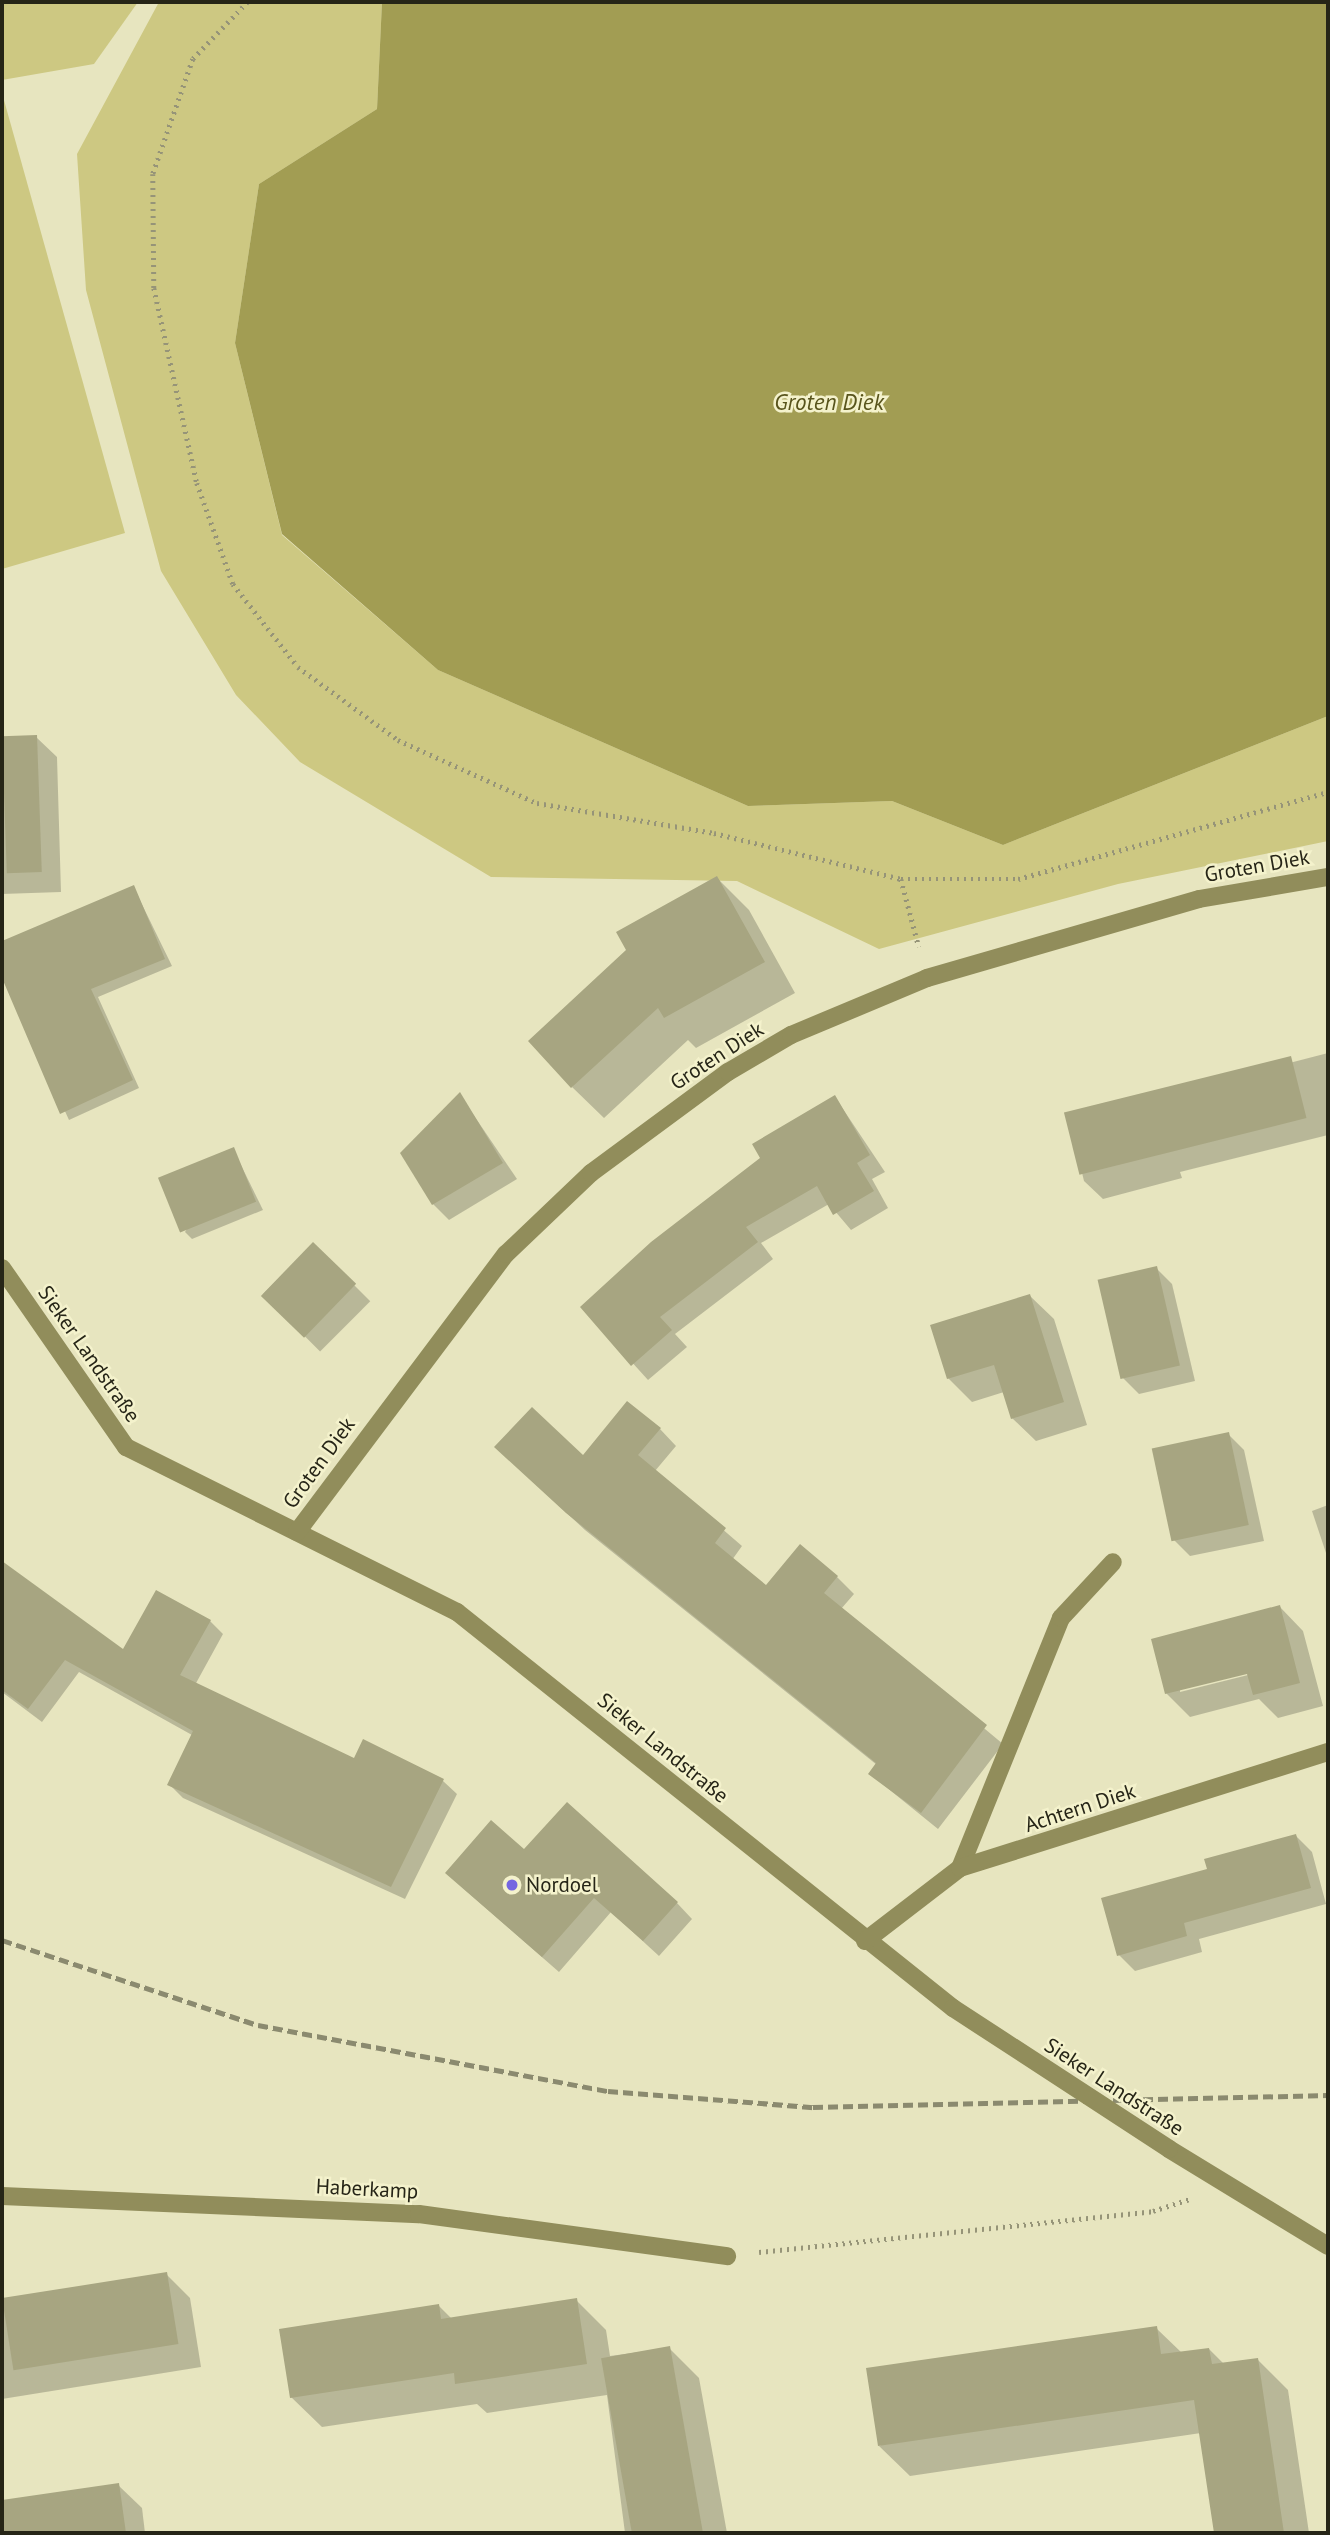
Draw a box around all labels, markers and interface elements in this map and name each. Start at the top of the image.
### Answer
water label: Groten Diek [774,388,884,416]
street label: Groten Diek [1203,844,1311,888]
street label: Groten Diek [666,1017,768,1095]
street label: Sieker Landstraße [33,1281,145,1427]
street label: Groten Diek [278,1413,360,1513]
street label: Sieker Landstraße [593,1688,733,1808]
street label: Achtern Diek [1021,1778,1139,1838]
place label: Nordoel [526,1872,598,1898]
marker: Nordoel [504,1877,520,1893]
street label: Sieker Landstraße [1040,2033,1188,2141]
street label: Haberkamp [315,2174,419,2204]

